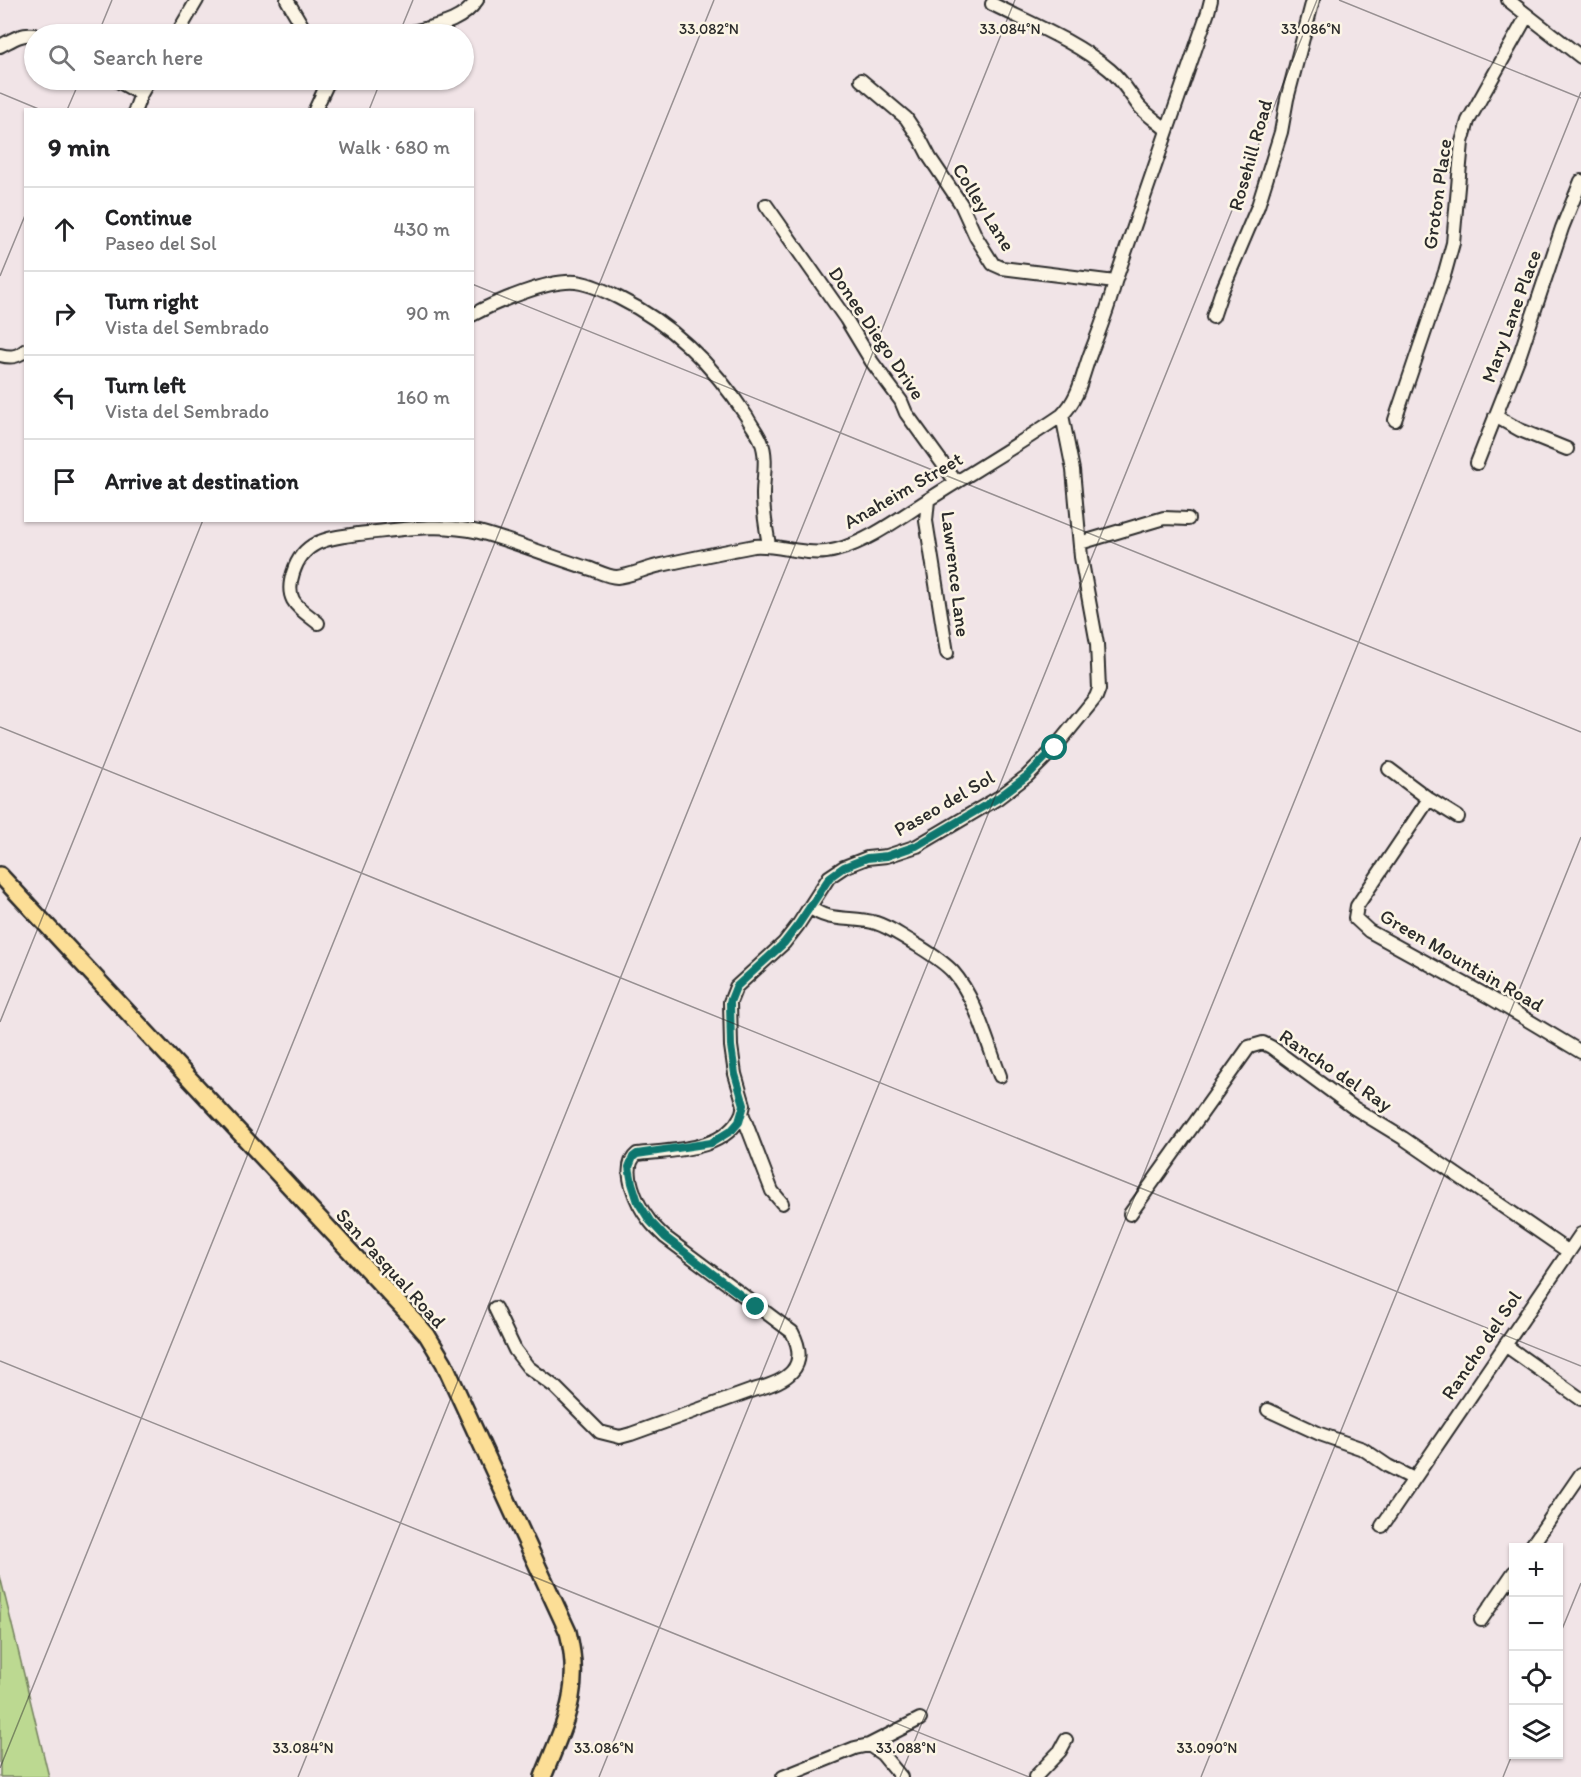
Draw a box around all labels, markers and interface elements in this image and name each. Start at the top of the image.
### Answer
text: 33.082°N [679,20,739,38]
text: 33.084°N [979,20,1041,38]
text: 33.086°N [1281,20,1341,38]
search box [24,24,474,90]
icon: search [45,41,78,74]
text: Search here [93,44,203,71]
street label: Rosehill Road [1223,96,1277,213]
text: 9 min [48,131,110,163]
text: Walk · 680 m [338,135,450,159]
street label: Groton Place [1417,137,1457,251]
street label: Colley Lane [948,159,1020,255]
text: Continue [105,204,192,231]
icon: ahead [48,213,81,246]
text: 430 m [393,217,450,241]
text: Paseo del Sol [105,231,217,255]
street label: Mary Lane Place [1476,246,1546,386]
street label: Donee Diego Drive [824,262,930,404]
text: Turn right [105,288,199,315]
icon: right [48,297,81,330]
text: 90 m [406,301,450,325]
text: Vista del Sembrado [105,315,269,339]
text: Turn left [105,372,186,399]
icon: left [48,381,81,414]
text: 160 m [397,385,450,409]
text: Vista del Sembrado [105,399,269,423]
street label: Anaheim Street [839,446,967,534]
icon: arrive [48,465,81,498]
text: Arrive at destination [105,468,299,495]
street label: Lawrence Lane [936,510,976,638]
route start [1041,734,1067,760]
street label: Paseo del Sol [890,765,999,841]
street label: Green Mountain Road [1376,903,1548,1017]
street label: Rancho del Ray [1275,1023,1397,1117]
street label: San Pasqual Road [331,1203,451,1333]
street label: Rancho del Sol [1436,1286,1526,1404]
route end [742,1293,768,1319]
map controls [1509,1543,1563,1759]
button: + [1509,1543,1563,1597]
button: − [1509,1597,1563,1651]
button: locate [1509,1651,1563,1705]
button: layers [1509,1705,1563,1759]
text: 33.084°N [272,1739,334,1757]
text: 33.086°N [574,1739,634,1757]
text: 33.088°N [876,1739,936,1757]
text: 33.090°N [1177,1739,1237,1757]

